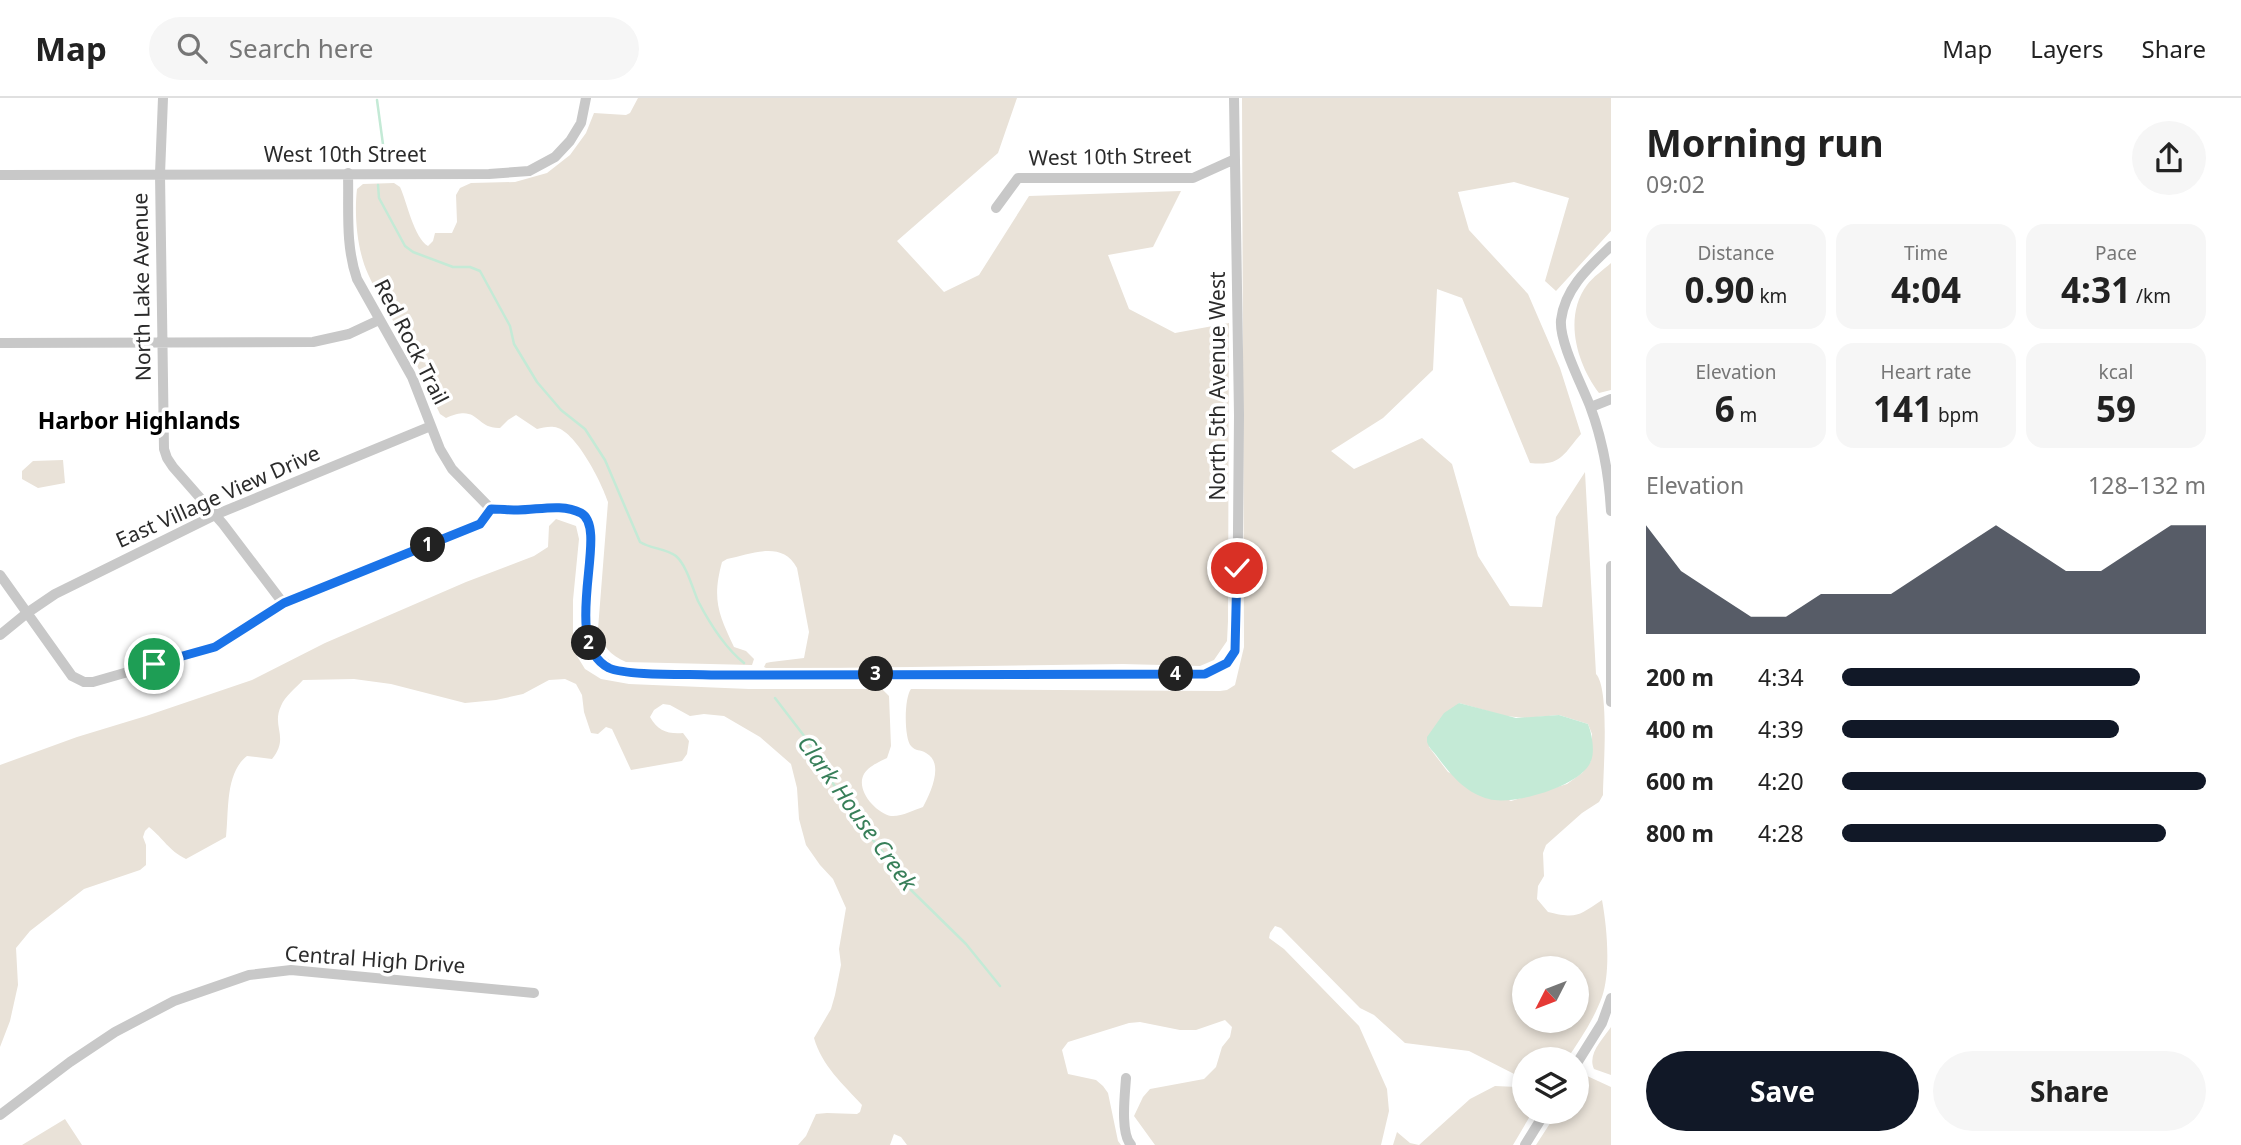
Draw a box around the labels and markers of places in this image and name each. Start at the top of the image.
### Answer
pin: 1 [410,528,446,562]
pin [1207,538,1267,598]
pin: 2 [572,626,606,660]
pin [124,634,184,694]
pin: 3 [858,656,894,692]
pin: 4 [1158,656,1194,692]

